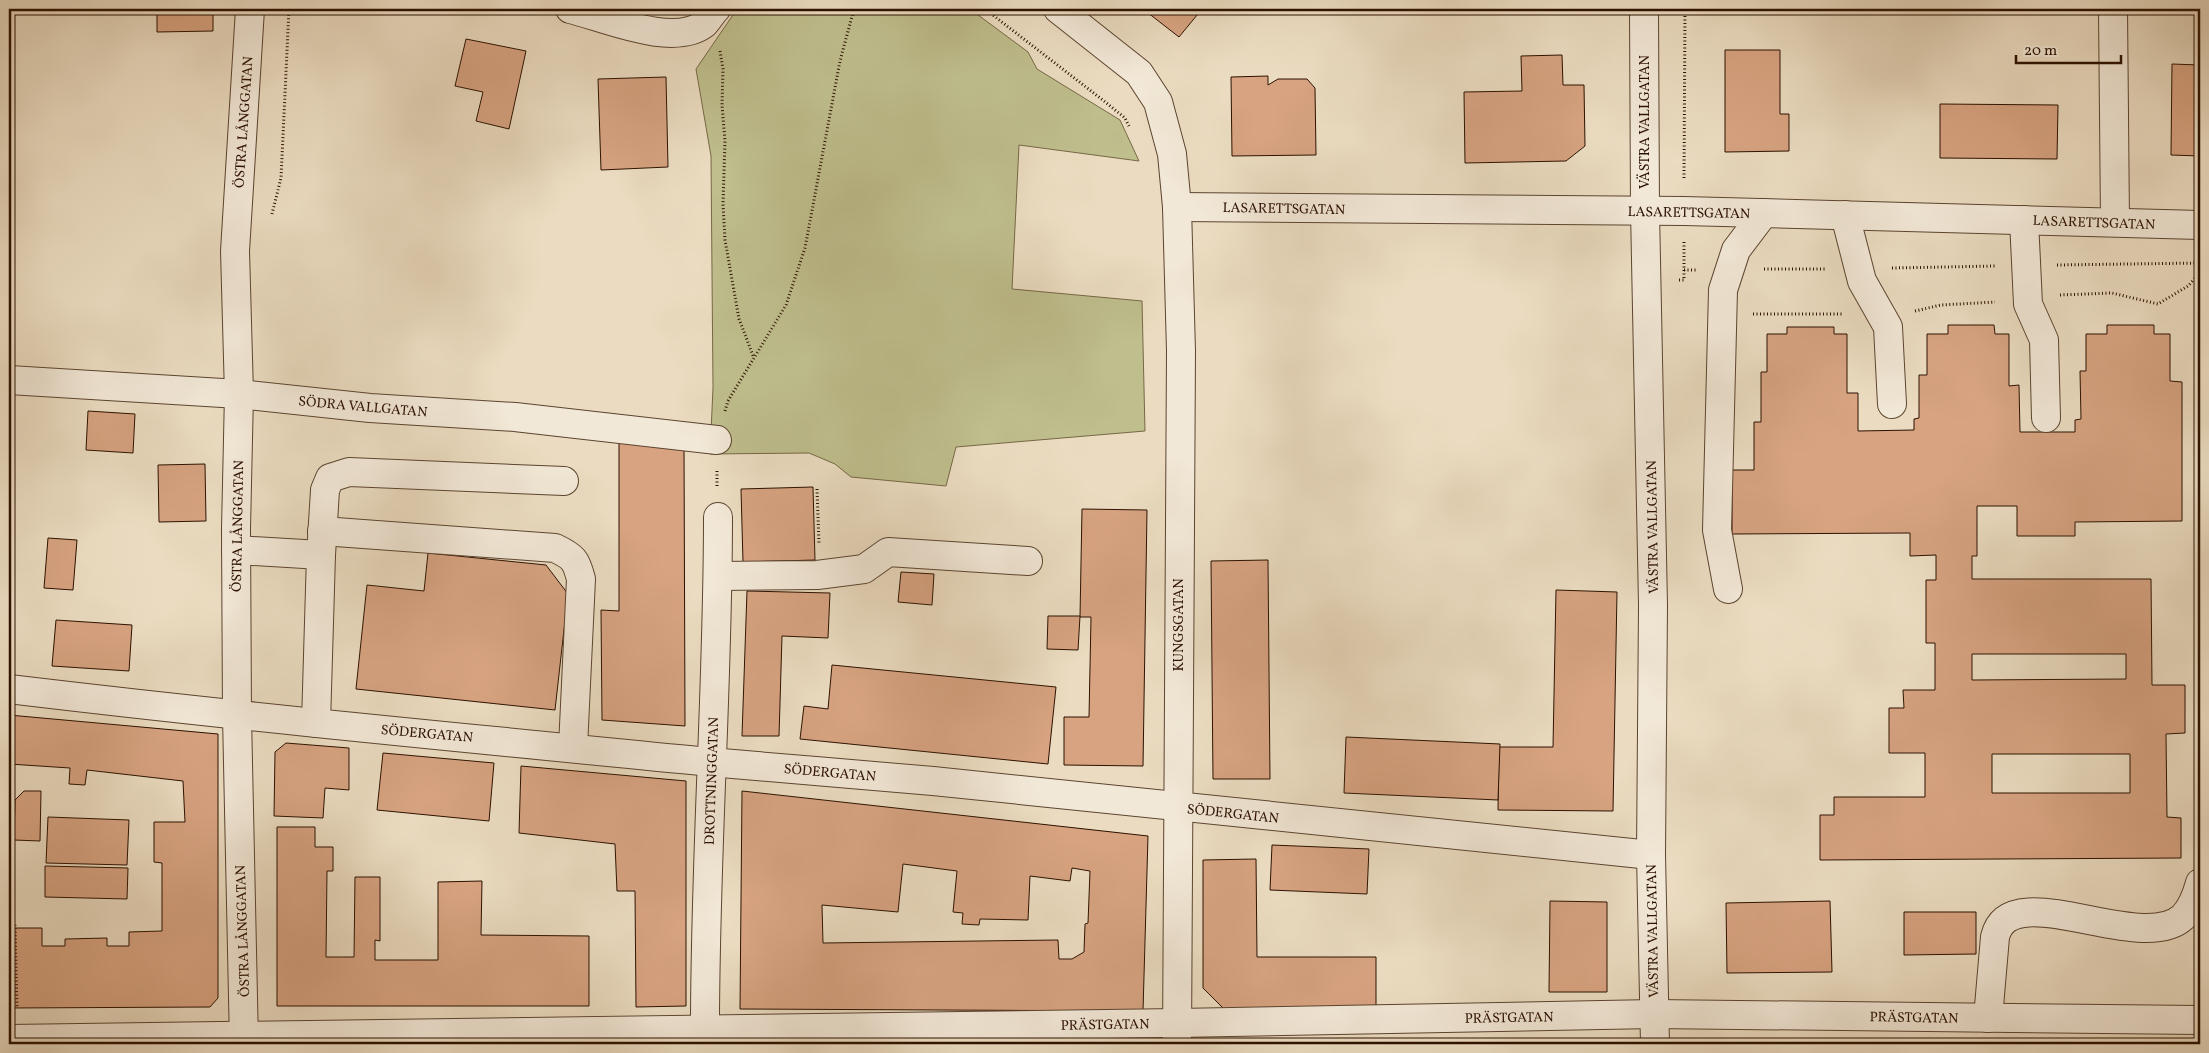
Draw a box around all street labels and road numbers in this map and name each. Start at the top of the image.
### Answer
street label: VÄSTRA VALLGATAN [1636,55,1655,189]
street label: ÖSTRA LÅNGGATAN [230,56,259,189]
street label: LASARETTSGATAN [1222,199,1345,220]
street label: LASARETTSGATAN [1627,203,1750,224]
street label: LASARETTSGATAN [2032,212,2156,235]
street label: SÖDRA VALLGATAN [298,392,428,423]
street label: ÖSTRA LÅNGGATAN [228,460,249,592]
street label: VÄSTRA VALLGATAN [1643,460,1664,594]
street label: KUNGSGATAN [1170,578,1189,672]
street label: DROTTNINGGATAN [701,717,724,845]
street label: SÖDERGATAN [380,721,474,748]
street label: SÖDERGATAN [783,760,877,787]
street label: SÖDERGATAN [1186,800,1280,829]
street label: VÄSTRA VALLGATAN [1643,864,1664,998]
street label: ÖSTRA LÅNGGATAN [232,865,255,997]
street label: PRÄSTGATAN [1464,1008,1554,1029]
street label: PRÄSTGATAN [1869,1008,1959,1029]
street label: PRÄSTGATAN [1060,1015,1150,1036]

